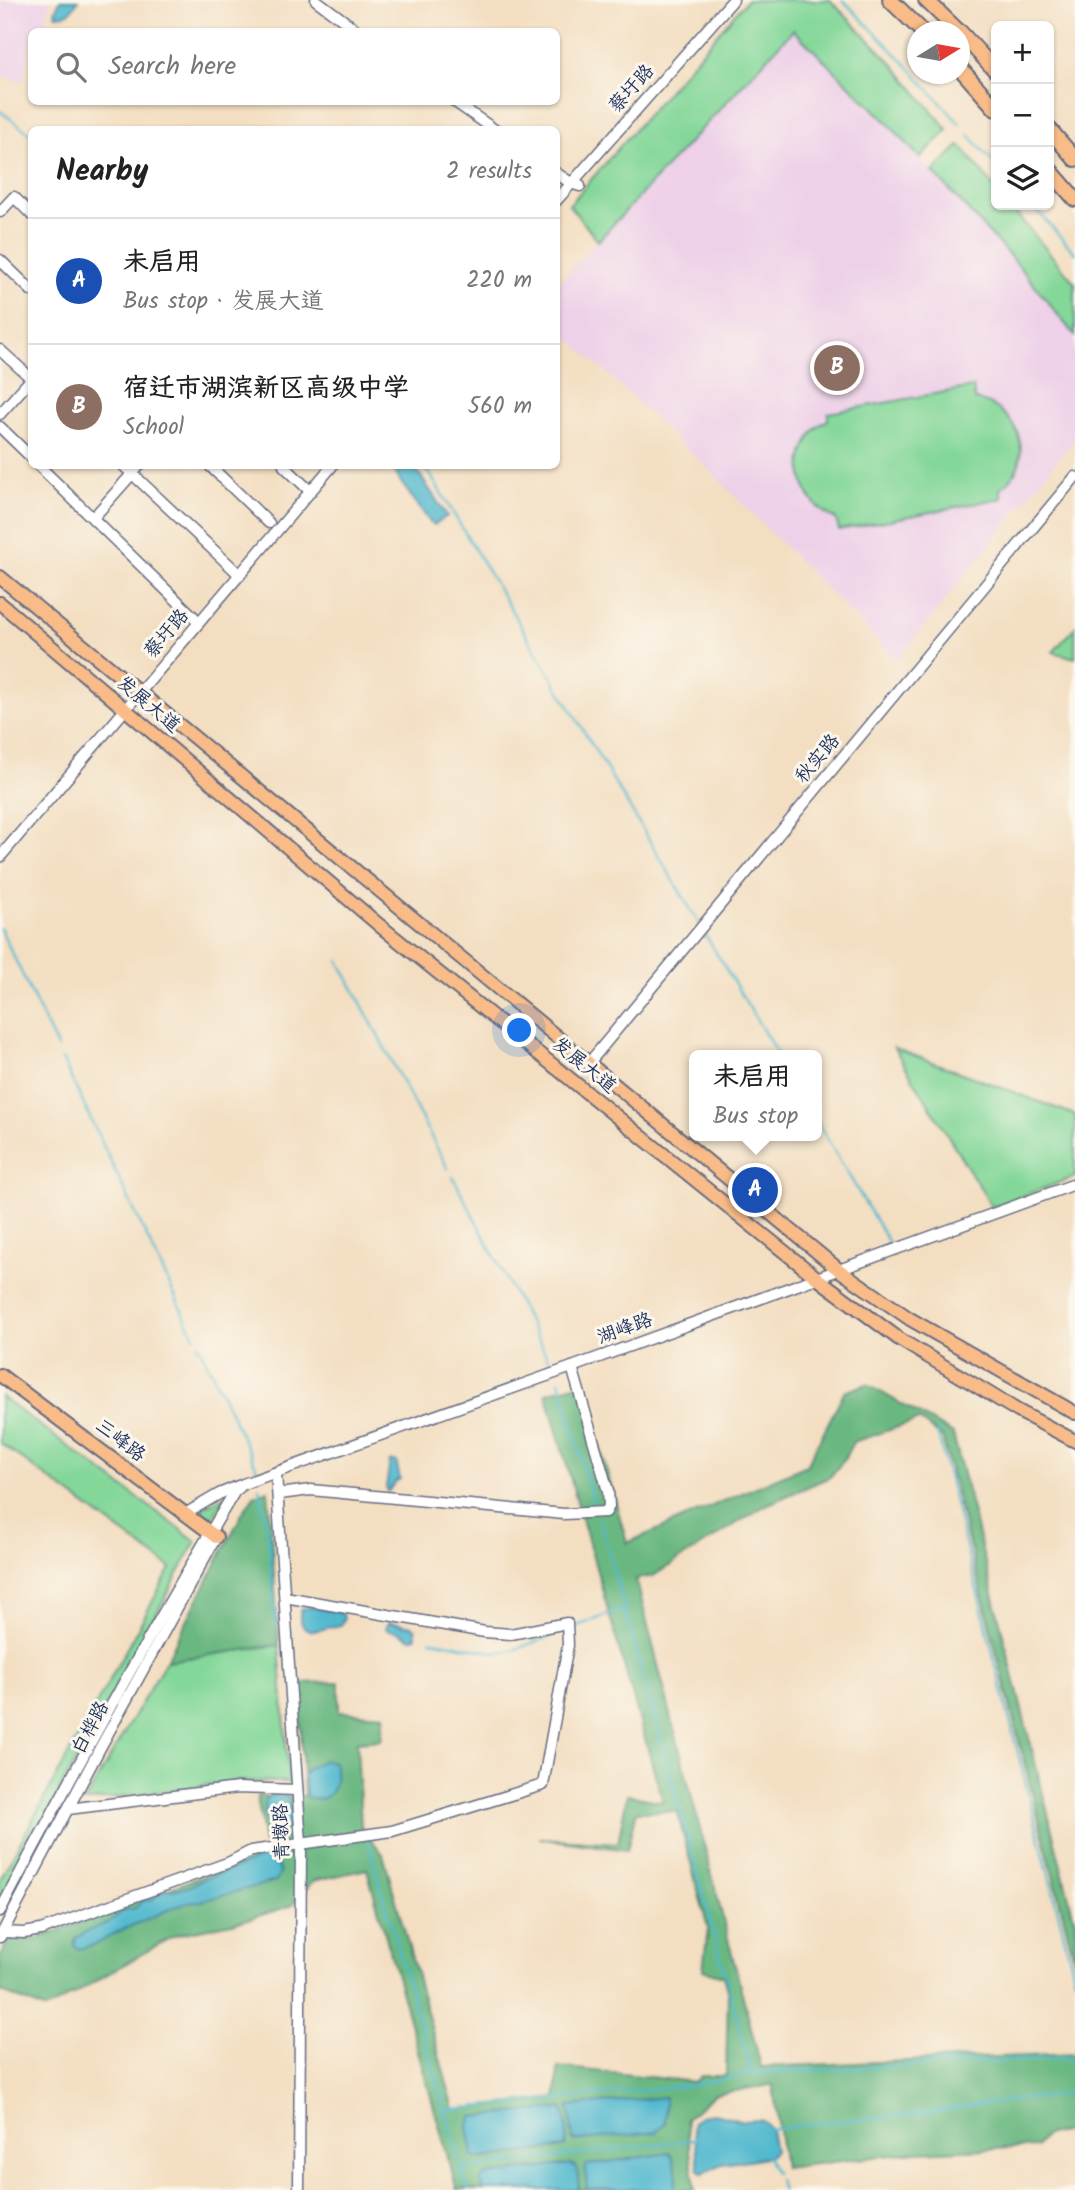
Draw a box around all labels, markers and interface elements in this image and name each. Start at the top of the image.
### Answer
north arrow [907,21,970,84]
map controls [991,21,1054,210]
button: + [991,21,1054,84]
search box [28,28,560,105]
text: Search here [108,46,236,88]
icon: search [52,48,90,86]
street label: 蔡圩路 [602,58,662,120]
button: − [991,84,1054,147]
button: layers [991,147,1054,210]
text: Nearby [56,148,148,196]
text: 2 results [446,154,532,190]
text: 未启用 [123,242,201,284]
text: A [72,263,86,299]
text: 220 m [466,263,532,299]
text: Bus stop · 发展大道 [123,284,324,320]
pin: B [814,342,860,394]
text: 宿迁市湖滨新区高级中学 [123,368,409,410]
text: B [72,389,86,425]
text: 560 m [468,389,532,425]
text: School [123,410,184,446]
street label: 蔡圩路 [137,603,197,665]
street label: 发展大道 [109,669,187,741]
street label: 秋实路 [788,728,848,790]
your location [502,1013,536,1047]
street label: 发展大道 [545,1030,623,1102]
popup [689,1050,822,1141]
text: 未启用 [713,1057,791,1099]
text: Bus stop [713,1099,798,1135]
pin: A [732,1164,778,1216]
street label: 湖峰路 [593,1305,657,1353]
street label: 三峰路 [88,1412,152,1470]
street label: 白桦路 [64,1696,118,1760]
street label: 青墩路 [266,1803,298,1861]

